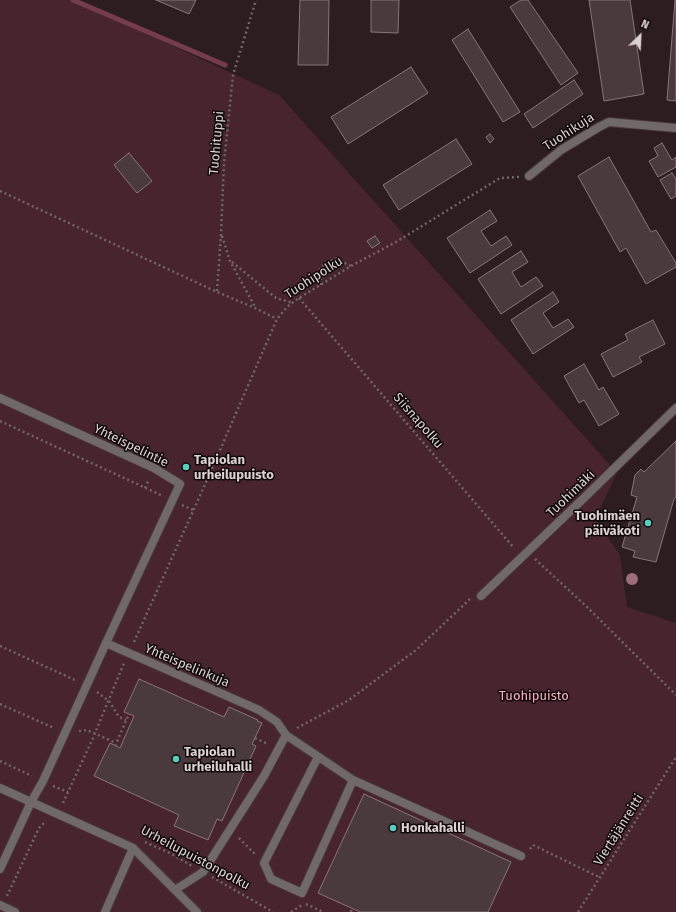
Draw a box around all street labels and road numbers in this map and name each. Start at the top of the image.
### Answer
street label: Tuohituppi [206,110,228,176]
street label: Tuohikuja [541,110,597,154]
street label: Tuohipolku [282,254,346,302]
street label: Siisnapolku [390,390,446,452]
street label: Yhteispelintie [91,421,171,471]
street label: Tuohimäki [544,467,598,521]
street label: Yhteispelinkuja [142,641,232,691]
street label: Viertäjänreitti [591,791,647,869]
street label: Urheilupuistonpolku [138,823,252,893]

